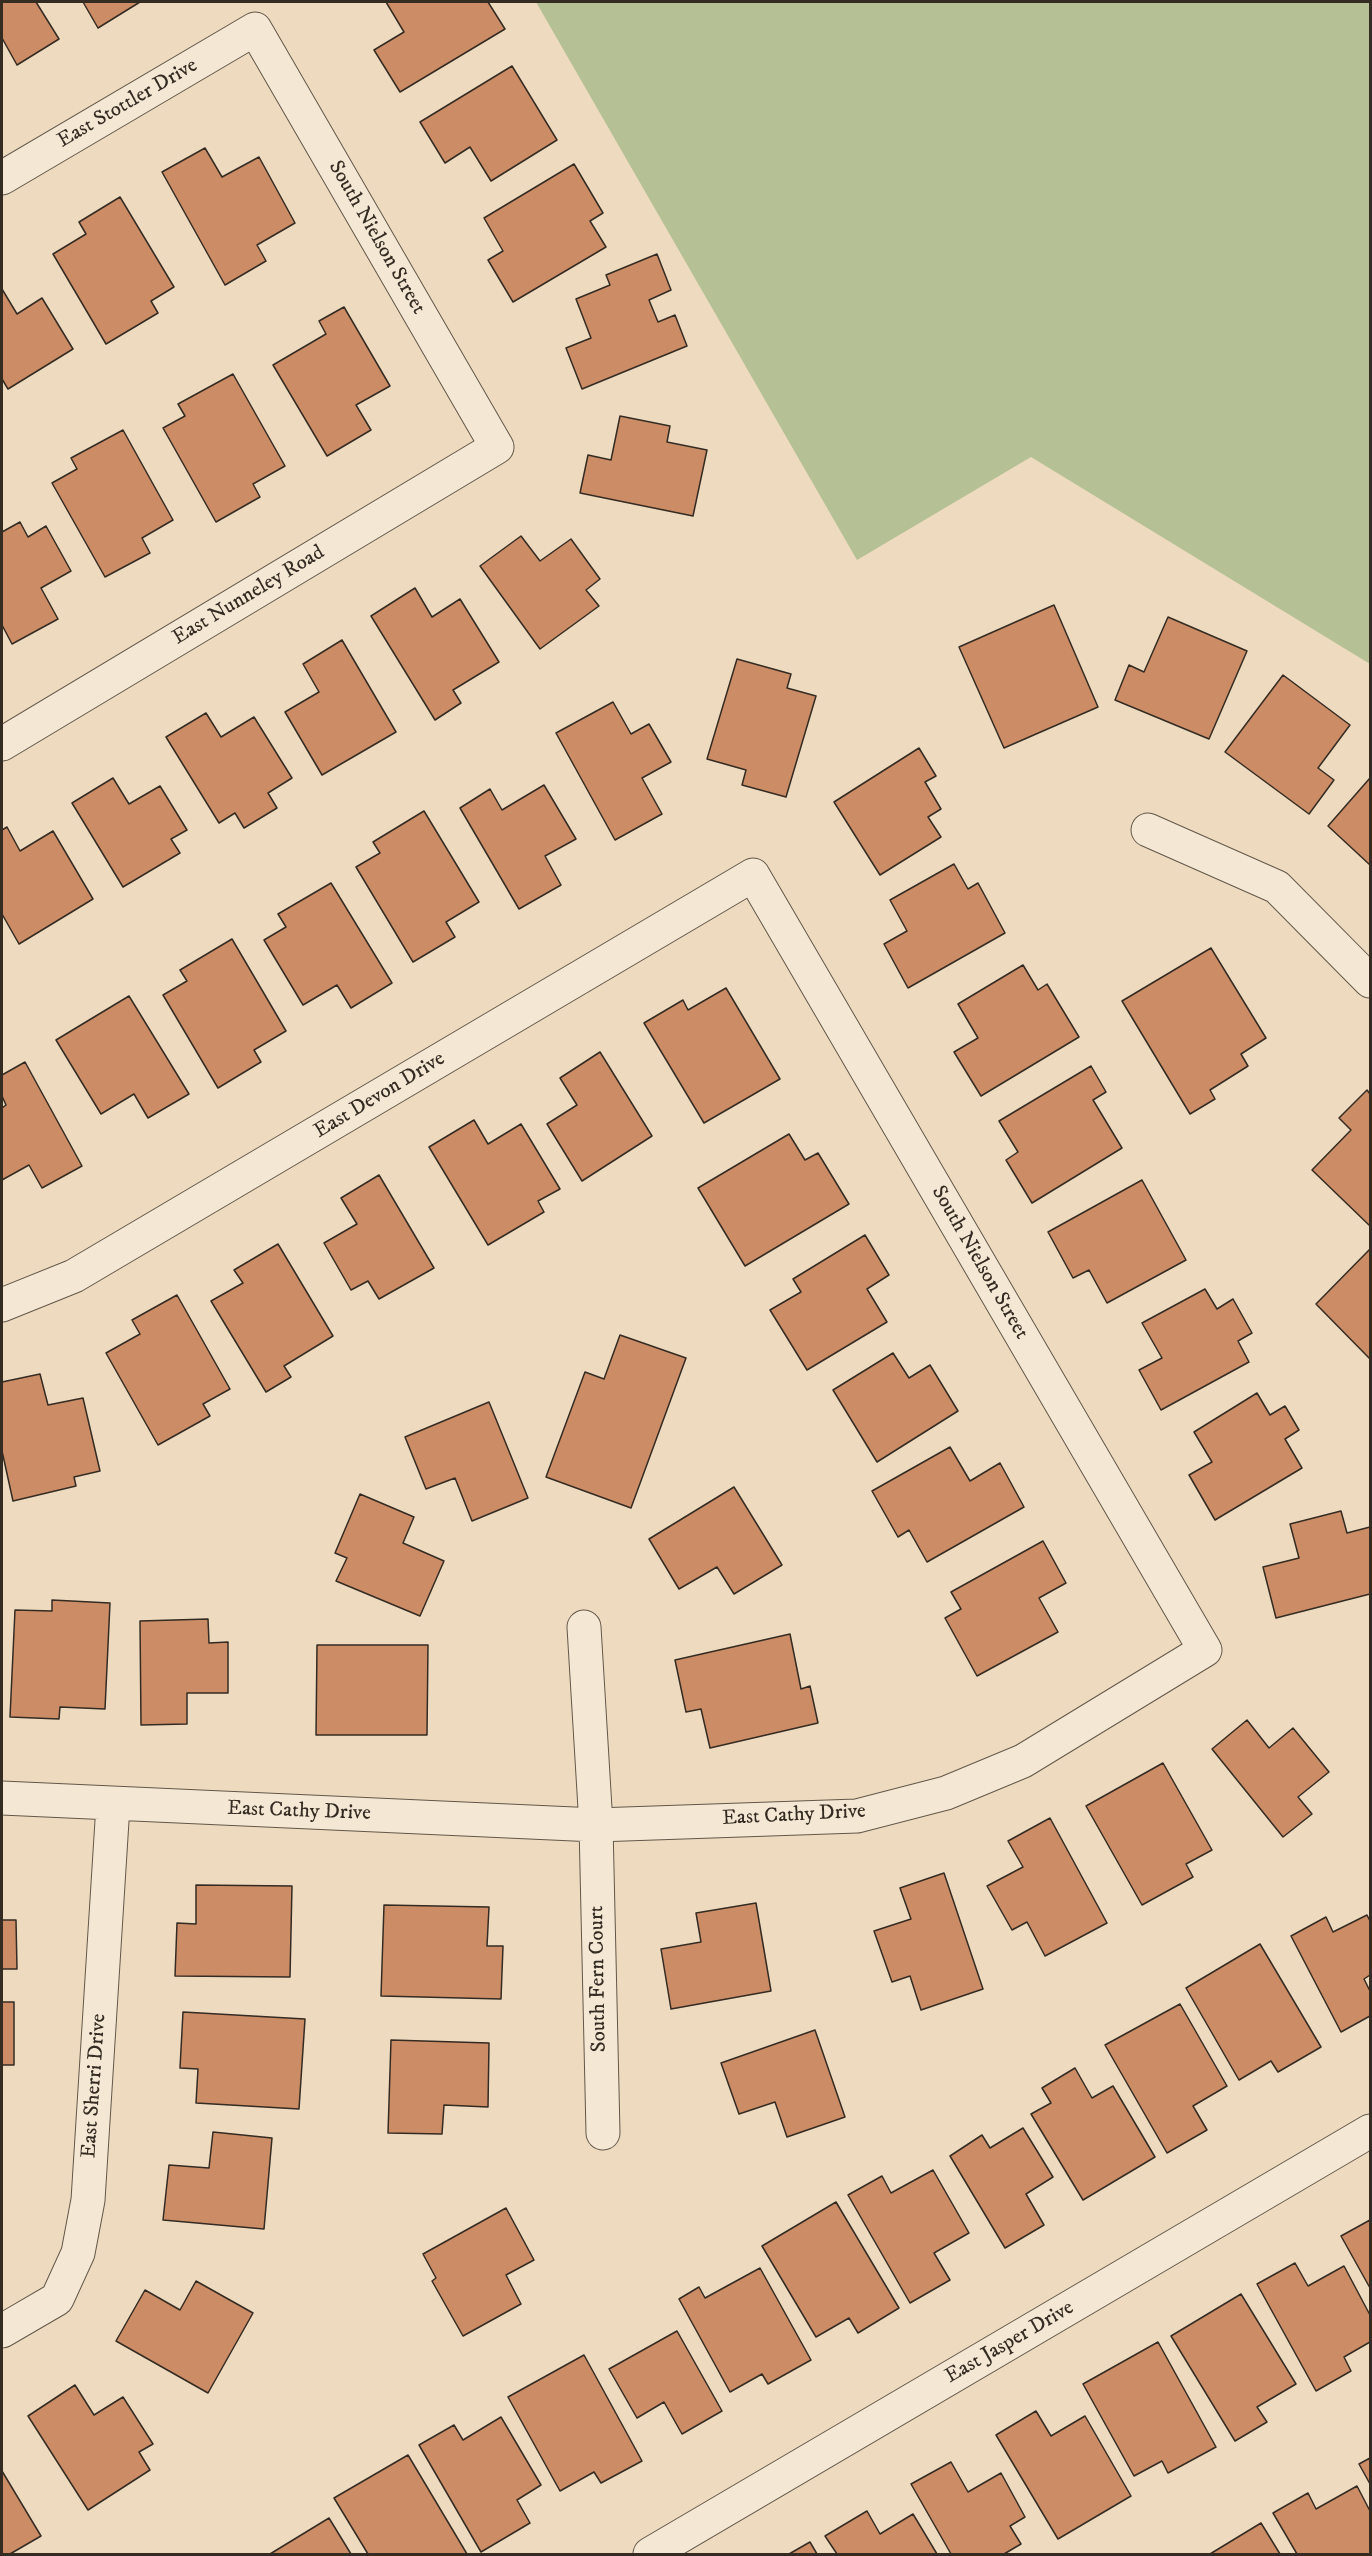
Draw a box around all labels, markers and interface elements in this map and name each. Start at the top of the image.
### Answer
street label: East Stottler Drive [54,54,202,154]
street label: South Nielson Street [322,157,430,319]
street label: East Nunneley Road [169,541,329,651]
street label: East Devon Drive [310,1047,450,1145]
street label: South Nielson Street [925,1182,1033,1344]
street label: East Cathy Drive [227,1797,371,1827]
street label: East Cathy Drive [722,1800,866,1832]
street label: South Fern Court [585,1905,613,2053]
street label: East Sherri Drive [77,2013,113,2159]
street label: East Jasper Drive [941,2296,1079,2390]

